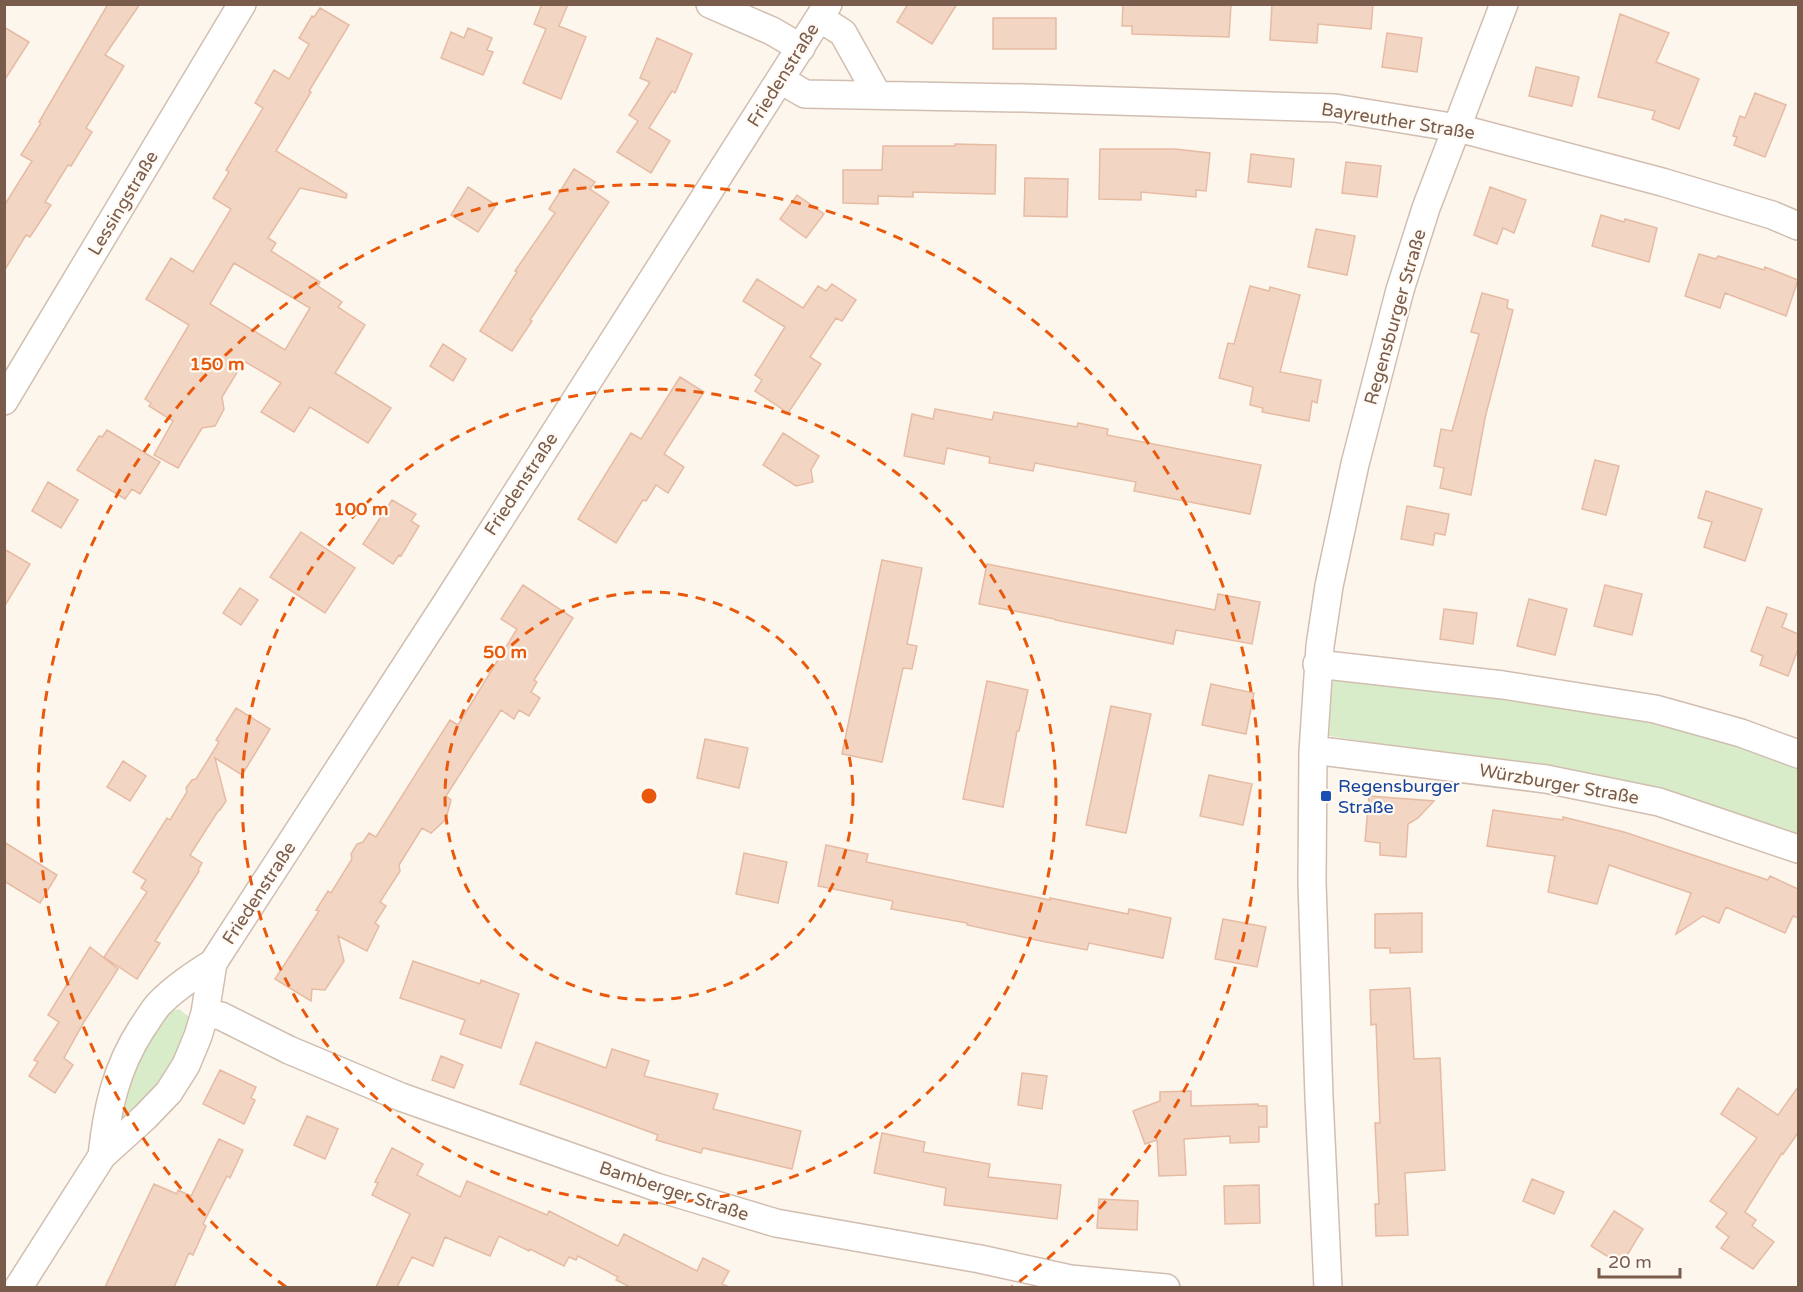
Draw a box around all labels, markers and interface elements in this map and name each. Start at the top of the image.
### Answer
street label: Friedenstraße [742,19,824,131]
street label: Bayreuther Straße [1320,98,1476,144]
street label: Lessingstraße [83,147,163,259]
street label: Regensburger Straße [1359,227,1431,407]
text: 150 m [189,353,245,375]
street label: Friedenstraße [480,428,562,540]
text: 100 m [333,498,389,520]
text: 50 m [483,641,527,663]
street label: Würzburger Straße [1477,759,1641,809]
place label: Regensburger Straße [1338,775,1460,818]
centre of rings [639,786,659,806]
marker: Regensburger Straße [1319,789,1333,803]
street label: Friedenstraße [218,837,300,949]
street label: Bamberger Straße [596,1156,752,1226]
scale bar [1599,1241,1680,1279]
text: 20 m [1608,1251,1652,1273]

